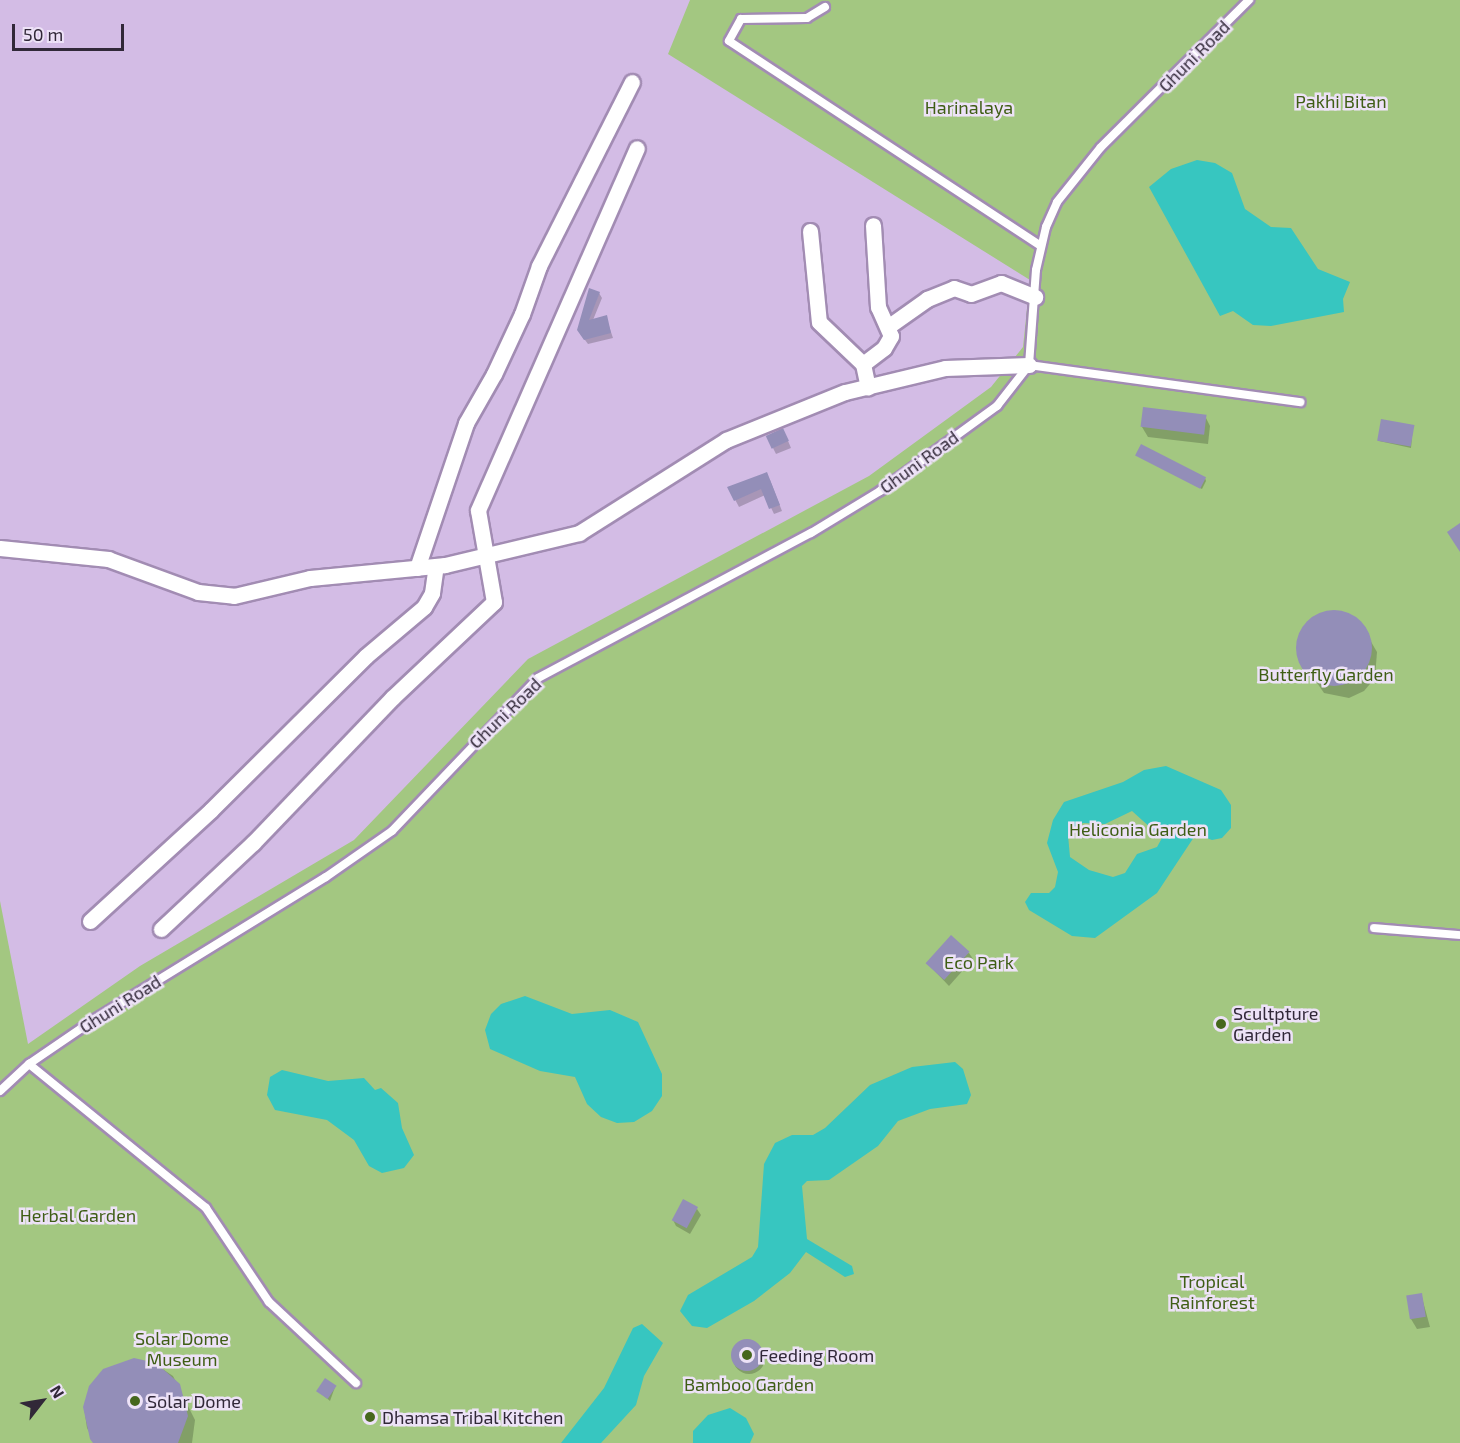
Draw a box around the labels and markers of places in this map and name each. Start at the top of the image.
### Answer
place label: Scultpture Garden [1233,1003,1318,1046]
marker: Scultpture Garden [1214,1017,1228,1031]
place label: Feeding Room [759,1344,874,1366]
marker: Feeding Room [740,1348,754,1362]
place label: Solar Dome [147,1390,241,1412]
marker: Solar Dome [128,1394,142,1408]
place label: Dhamsa Tribal Kitchen [382,1406,564,1428]
marker: Dhamsa Tribal Kitchen [363,1410,377,1424]

